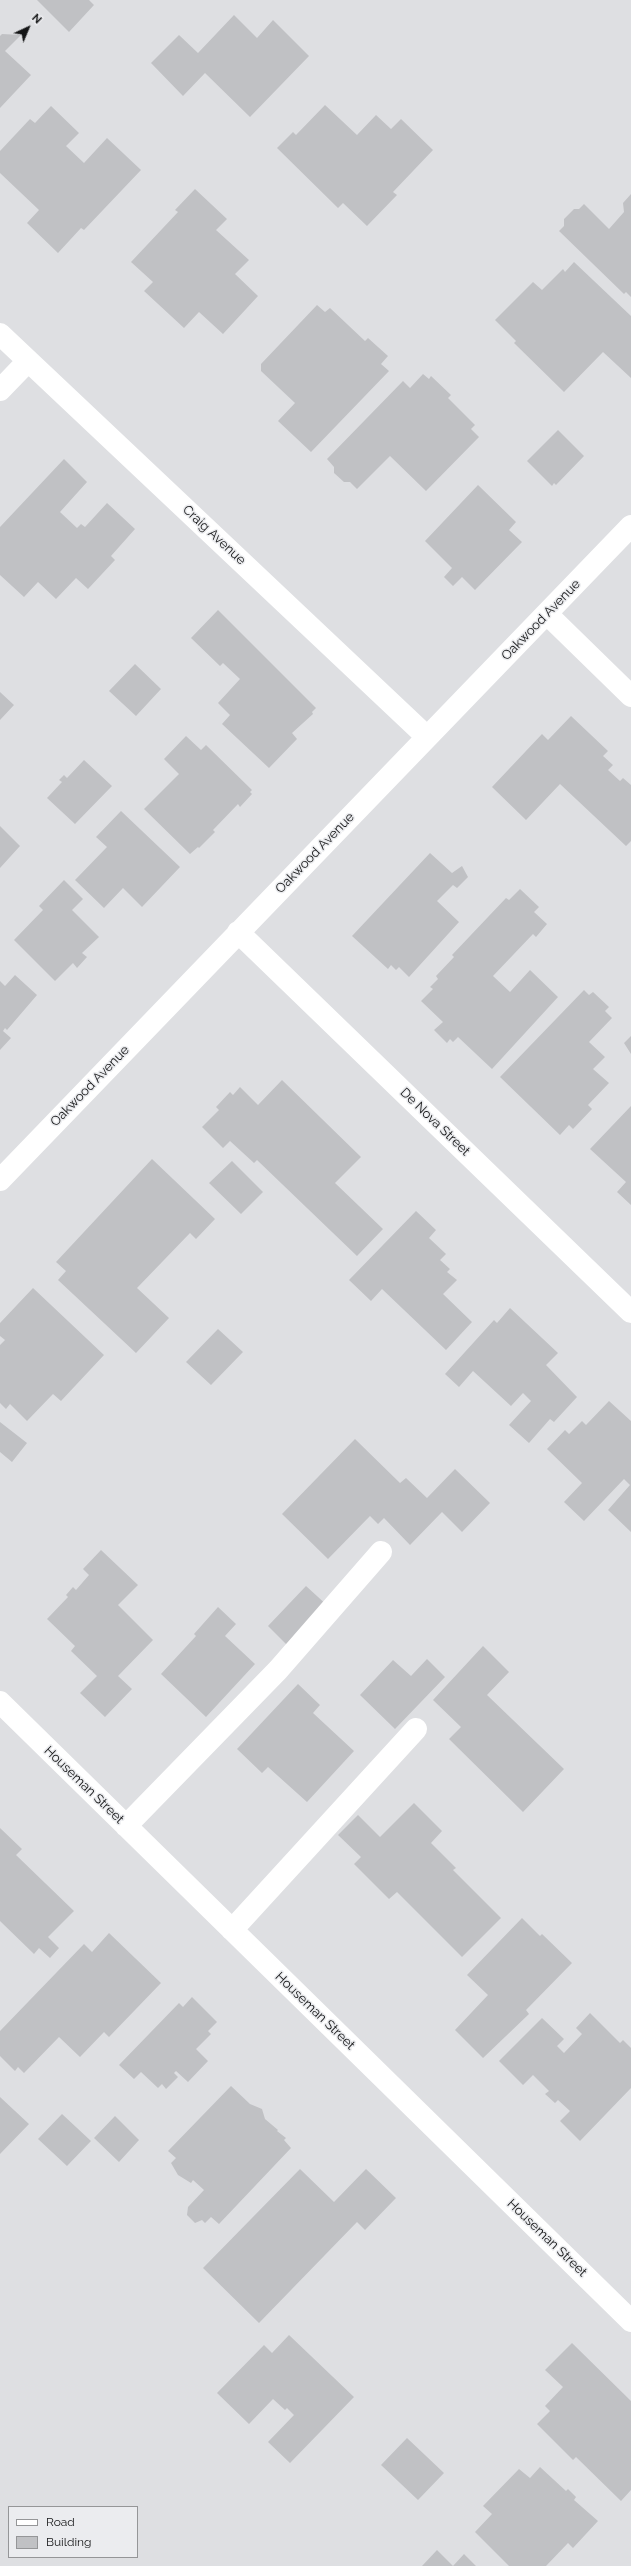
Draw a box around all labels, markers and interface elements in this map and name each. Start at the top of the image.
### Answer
north arrow [8,8,48,48]
text: N [29,11,44,27]
street label: Craig Avenue [179,502,249,568]
street label: Oakwood Avenue [498,576,584,664]
street label: Oakwood Avenue [272,809,358,897]
street label: Oakwood Avenue [47,1042,133,1130]
street label: De Nova Street [397,1085,473,1159]
street label: Houseman Street [41,1743,127,1827]
street label: Houseman Street [272,1969,358,2053]
street label: Houseman Street [504,2196,590,2280]
legend [8,2506,138,2558]
text: Road [46,2515,75,2529]
text: Building [46,2535,92,2549]

